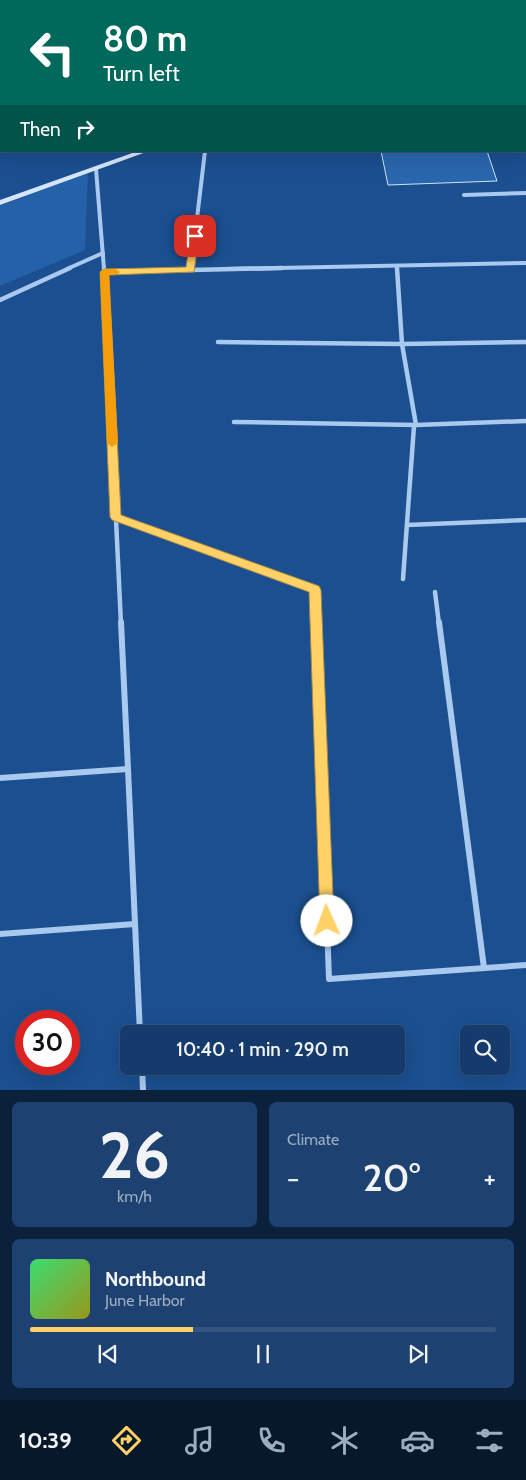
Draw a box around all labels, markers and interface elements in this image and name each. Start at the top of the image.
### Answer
text: 80 m [103,17,187,60]
icon: left [20,20,85,85]
text: Turn left [103,60,180,87]
icon: right [71,115,99,143]
text: Then [20,118,61,141]
pin [174,215,216,257]
icon: arrive [181,222,209,250]
position arrow [300,894,352,946]
speed limit sign: 30 [15,1010,80,1075]
map controls [460,1025,510,1075]
button: search [460,1025,510,1075]
text: 10:40 · 1 min · 290 m [176,1038,349,1061]
text: 26 [99,1115,170,1194]
text: Climate [287,1130,339,1149]
text: 20° [363,1154,420,1201]
text: − [287,1161,299,1195]
text: + [484,1161,496,1195]
text: km/h [117,1187,152,1206]
text: Northbound [105,1268,206,1291]
text: June Harbor [105,1291,185,1310]
icon: previous [94,1340,122,1368]
icon: pause [249,1340,277,1368]
icon: next [404,1340,432,1368]
icon: directions [109,1423,144,1458]
icon: music [182,1423,217,1458]
icon: phone [254,1423,289,1458]
icon: climate [327,1423,362,1458]
icon: car [400,1423,435,1458]
icon: filters [472,1423,507,1458]
text: 10:39 [19,1427,72,1454]

